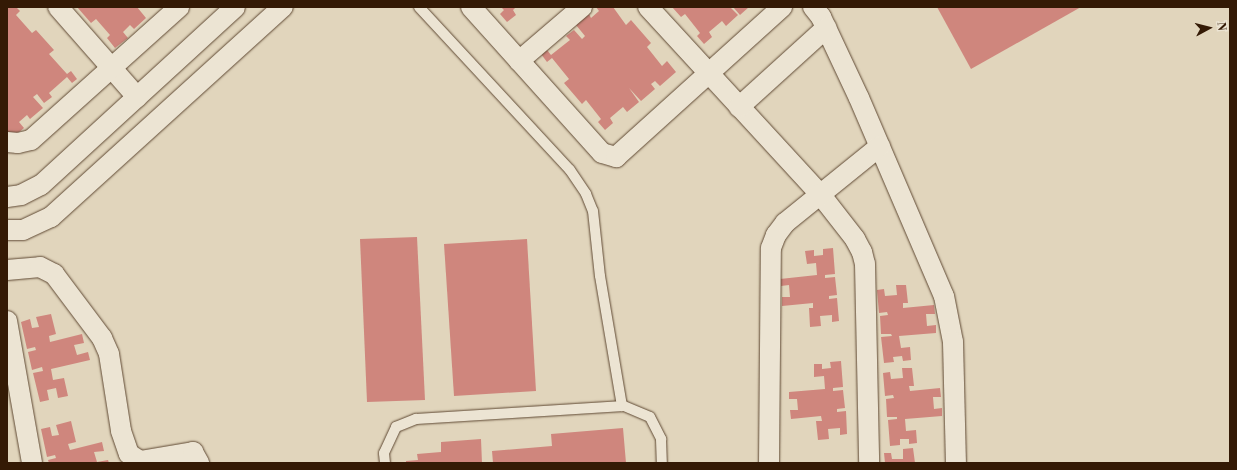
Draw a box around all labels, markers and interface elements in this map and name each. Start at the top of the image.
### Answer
north arrow [1189,8,1229,48]
text: N [1213,21,1228,32]

